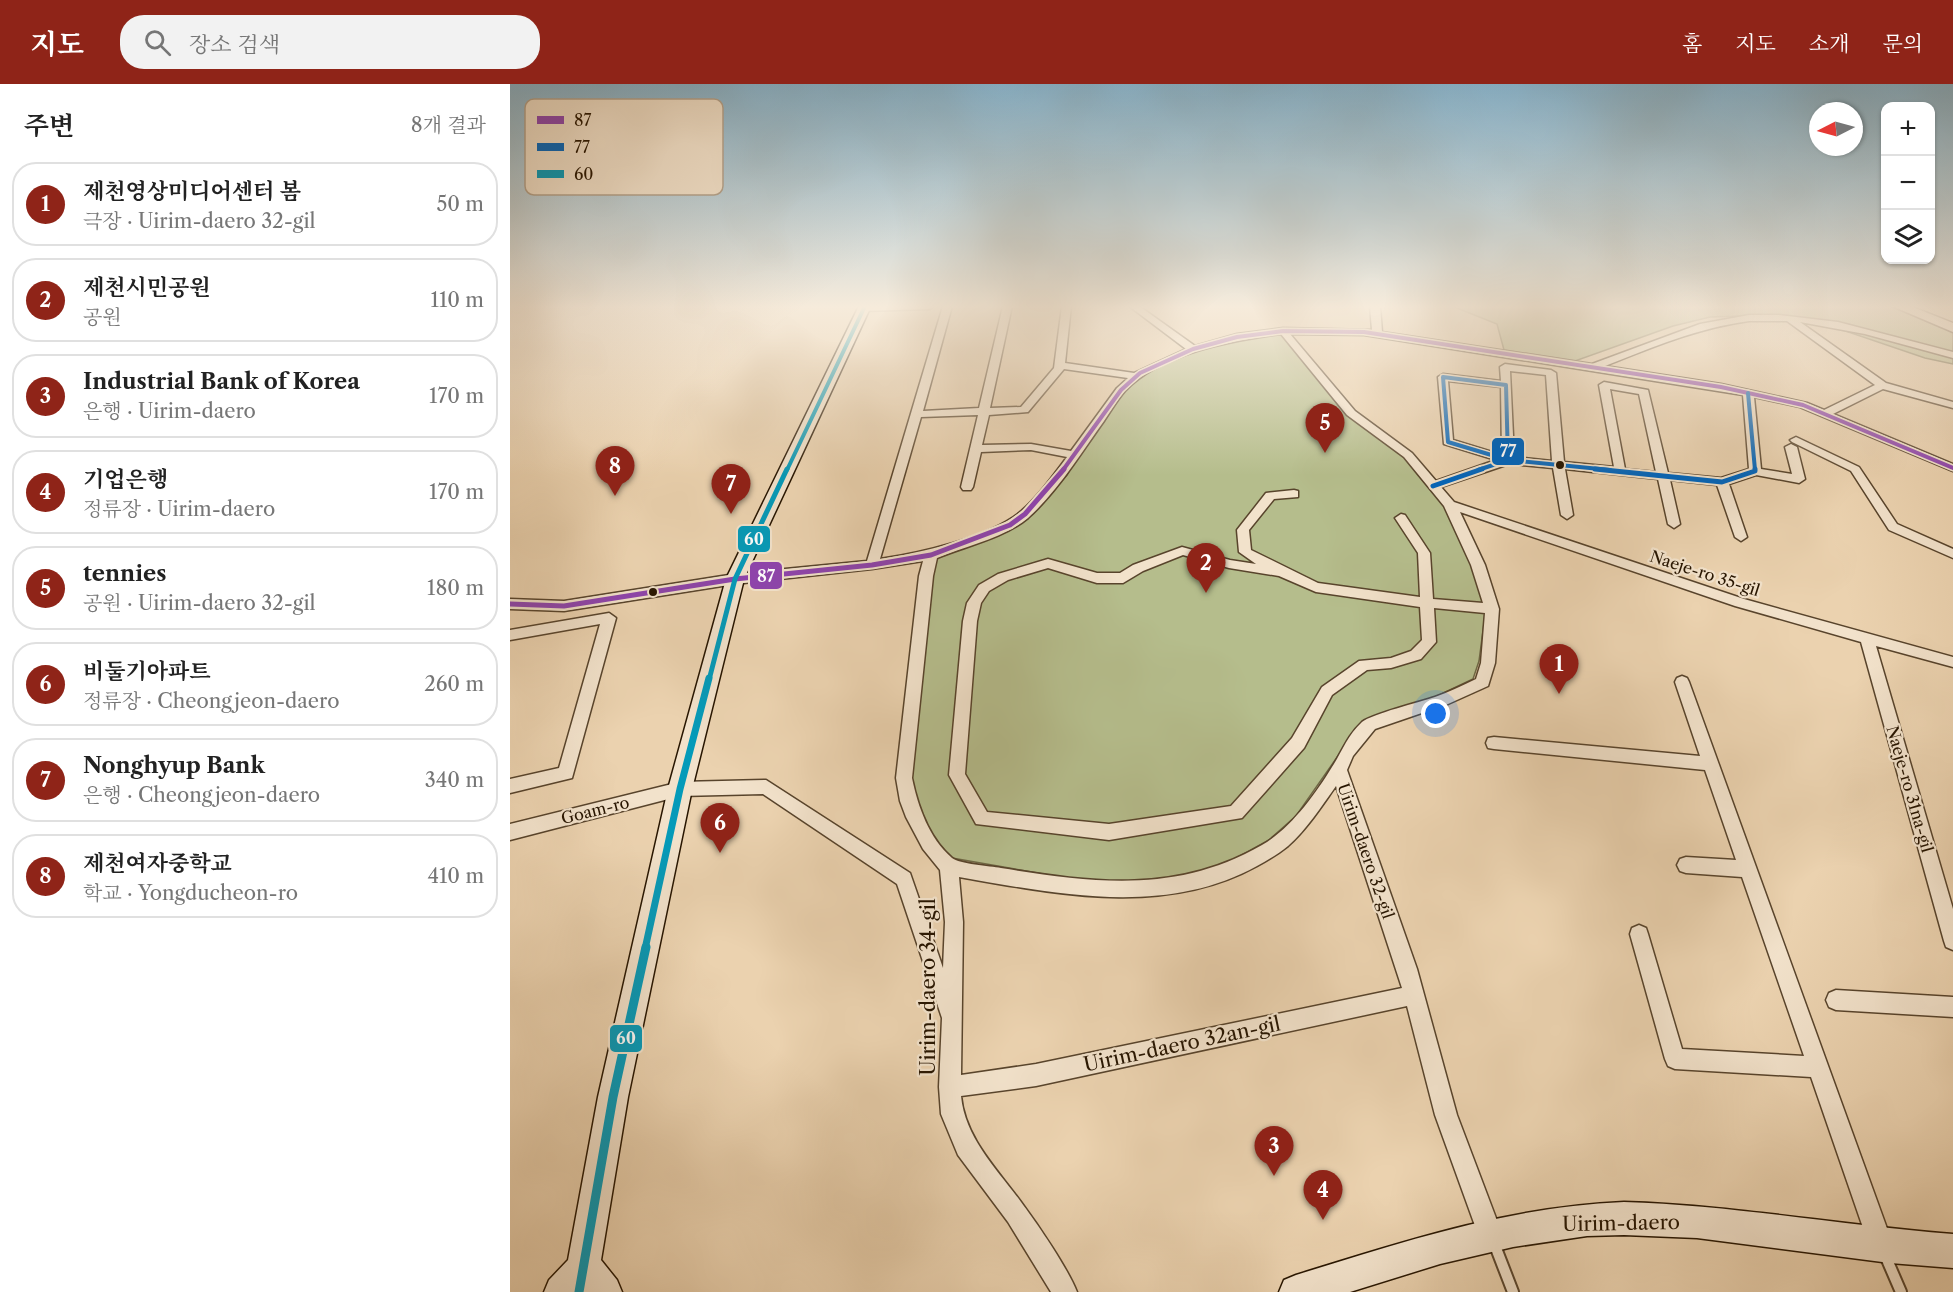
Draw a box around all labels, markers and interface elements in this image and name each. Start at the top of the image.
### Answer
search box [120,15,540,69]
icon: search [141,26,174,59]
text: 지도 [30,27,84,61]
text: 장소 검색 [189,31,280,58]
text: 홈 [1682,31,1702,56]
text: 지도 [1735,31,1776,56]
text: 소개 [1809,31,1849,56]
text: 문의 [1882,31,1923,56]
legend [525,99,723,195]
north arrow [1809,102,1863,156]
map controls [1881,102,1935,264]
button: + [1881,102,1935,156]
text: 주변 [24,110,74,142]
text: 87 [574,110,591,130]
text: 8개 결과 [411,113,486,137]
text: 77 [574,137,590,157]
button: − [1881,156,1935,210]
text: 60 [574,164,594,184]
text: 제천영상미디어센터 봄 [83,178,301,205]
text: 1 [41,192,50,216]
text: 50 m [437,192,484,216]
text: 극장 · Uirim-daero 32-gil [83,209,315,233]
button: layers [1881,210,1935,264]
text: 제천시민공원 [83,274,211,301]
text: 2 [40,288,51,312]
text: 110 m [431,288,484,312]
text: 공원 [83,305,122,329]
text: Industrial Bank of Korea [83,368,360,395]
text: 3 [40,384,51,408]
text: 170 m [429,384,484,408]
text: 은행 · Uirim-daero [83,399,256,423]
pin: 5 [1306,404,1344,453]
line badge: 77 [1491,437,1525,466]
text: 77 [1500,441,1517,461]
pin: 8 [596,446,634,496]
unlabelled marker [1554,459,1566,471]
pin: 7 [712,464,750,514]
text: 기업은행 [83,466,168,493]
text: 4 [40,480,51,504]
text: 170 m [429,480,484,504]
text: 정류장 · Uirim-daero [83,497,275,521]
line badge: 60 [737,525,771,553]
text: 60 [744,529,764,549]
pin: 2 [1186,544,1226,593]
street label: Naeje-ro 35-gil [1647,546,1763,600]
text: tennies [83,560,166,587]
line badge: 87 [749,561,783,590]
text: 87 [757,566,776,586]
text: 5 [40,576,51,600]
text: 180 m [427,576,484,600]
unlabelled marker [647,586,659,598]
text: 공원 · Uirim-daero 32-gil [83,591,315,615]
pin: 1 [1540,644,1578,694]
text: 비둘기아파트 [83,658,211,685]
text: 6 [40,672,51,696]
text: 260 m [424,672,484,696]
text: 정류장 · Cheongjeon-daero [83,689,339,713]
your location [1421,699,1450,728]
street label: Naeje-ro 31na-gil [1882,723,1938,855]
text: Nonghyup Bank [83,752,265,779]
text: 7 [40,768,51,792]
text: 340 m [425,768,484,792]
street label: Uirim-daero 32-gil [1333,781,1399,922]
text: 은행 · Cheongjeon-daero [83,783,320,807]
street label: Goam-ro [559,792,631,828]
pin: 6 [700,804,740,853]
text: 제천여자중학교 [83,850,232,877]
text: 8 [39,864,52,888]
text: 410 m [427,864,484,888]
text: 학교 · Yongducheon-ro [83,881,298,905]
street label: Uirim-daero 34-gil [916,898,940,1076]
street label: Uirim-daero 32an-gil [1081,1011,1283,1077]
line badge: 60 [609,1024,643,1053]
text: 60 [616,1028,636,1048]
pin: 3 [1254,1126,1293,1176]
pin: 4 [1304,1170,1342,1220]
street label: Uirim-daero [1562,1210,1680,1236]

